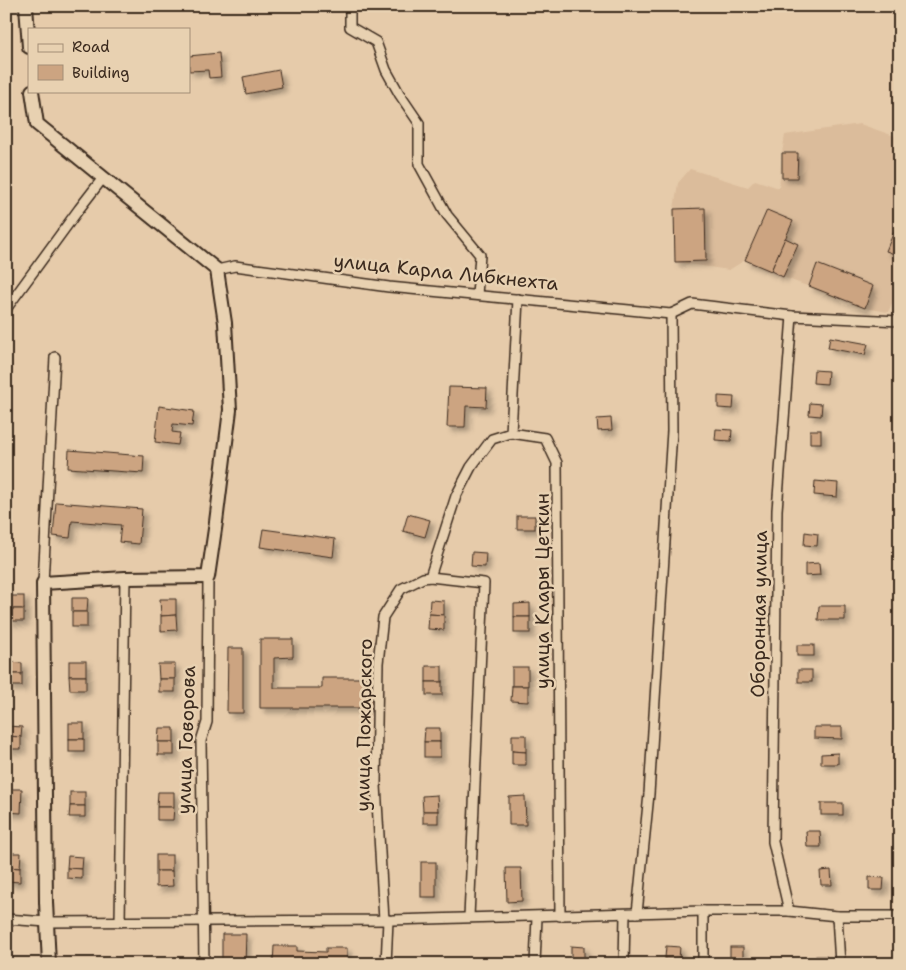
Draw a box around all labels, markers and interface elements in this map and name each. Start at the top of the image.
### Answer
legend [28,28,190,92]
text: Road [72,37,110,57]
text: Building [72,63,129,83]
street label: улица Карла Либкнехта [332,248,560,296]
street label: улица Клары Цеткин [530,493,555,689]
street label: Оборонная улица [745,530,773,698]
street label: улица Пожарского [350,638,378,812]
street label: улица Говорова [171,665,201,815]

